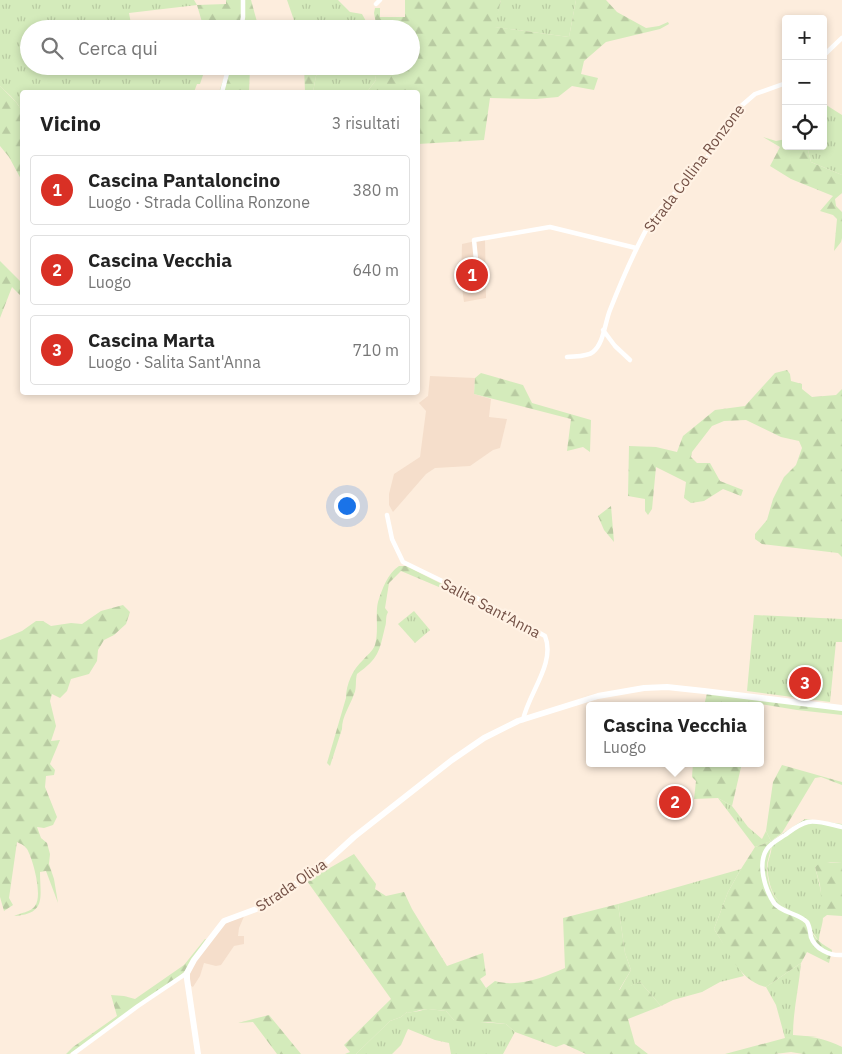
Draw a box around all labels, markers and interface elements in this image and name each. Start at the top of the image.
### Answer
map controls [782,15,827,150]
button: + [782,15,827,60]
search box [20,20,420,75]
icon: search [38,34,66,62]
text: Cerca qui [78,36,158,60]
button: − [782,60,827,105]
street label: Strada Collina Ronzone [640,100,748,236]
button: locate [782,105,827,150]
text: Vicino [40,109,101,137]
text: 3 risultati [332,113,400,133]
text: Cascina Pantaloncino [88,168,280,192]
text: 1 [52,180,62,200]
text: 380 m [352,180,399,200]
text: Luogo · Strada Collina Ronzone [88,192,310,212]
text: Cascina Vecchia [88,248,232,272]
pin: 1 [456,256,488,294]
text: 2 [52,260,62,280]
text: 640 m [352,260,399,280]
text: Luogo [88,272,131,292]
text: Cascina Marta [88,328,215,352]
text: 3 [52,340,62,360]
text: 710 m [352,340,399,360]
text: Luogo · Salita Sant'Anna [88,352,261,372]
your location [334,493,360,519]
street label: Salita Sant'Anna [438,574,544,642]
pin: 3 [789,664,821,702]
popup [586,702,764,767]
text: Cascina Vecchia [603,713,747,737]
text: Luogo [603,737,646,757]
pin: 2 [659,783,691,821]
street label: Strada Oliva [252,854,330,916]

